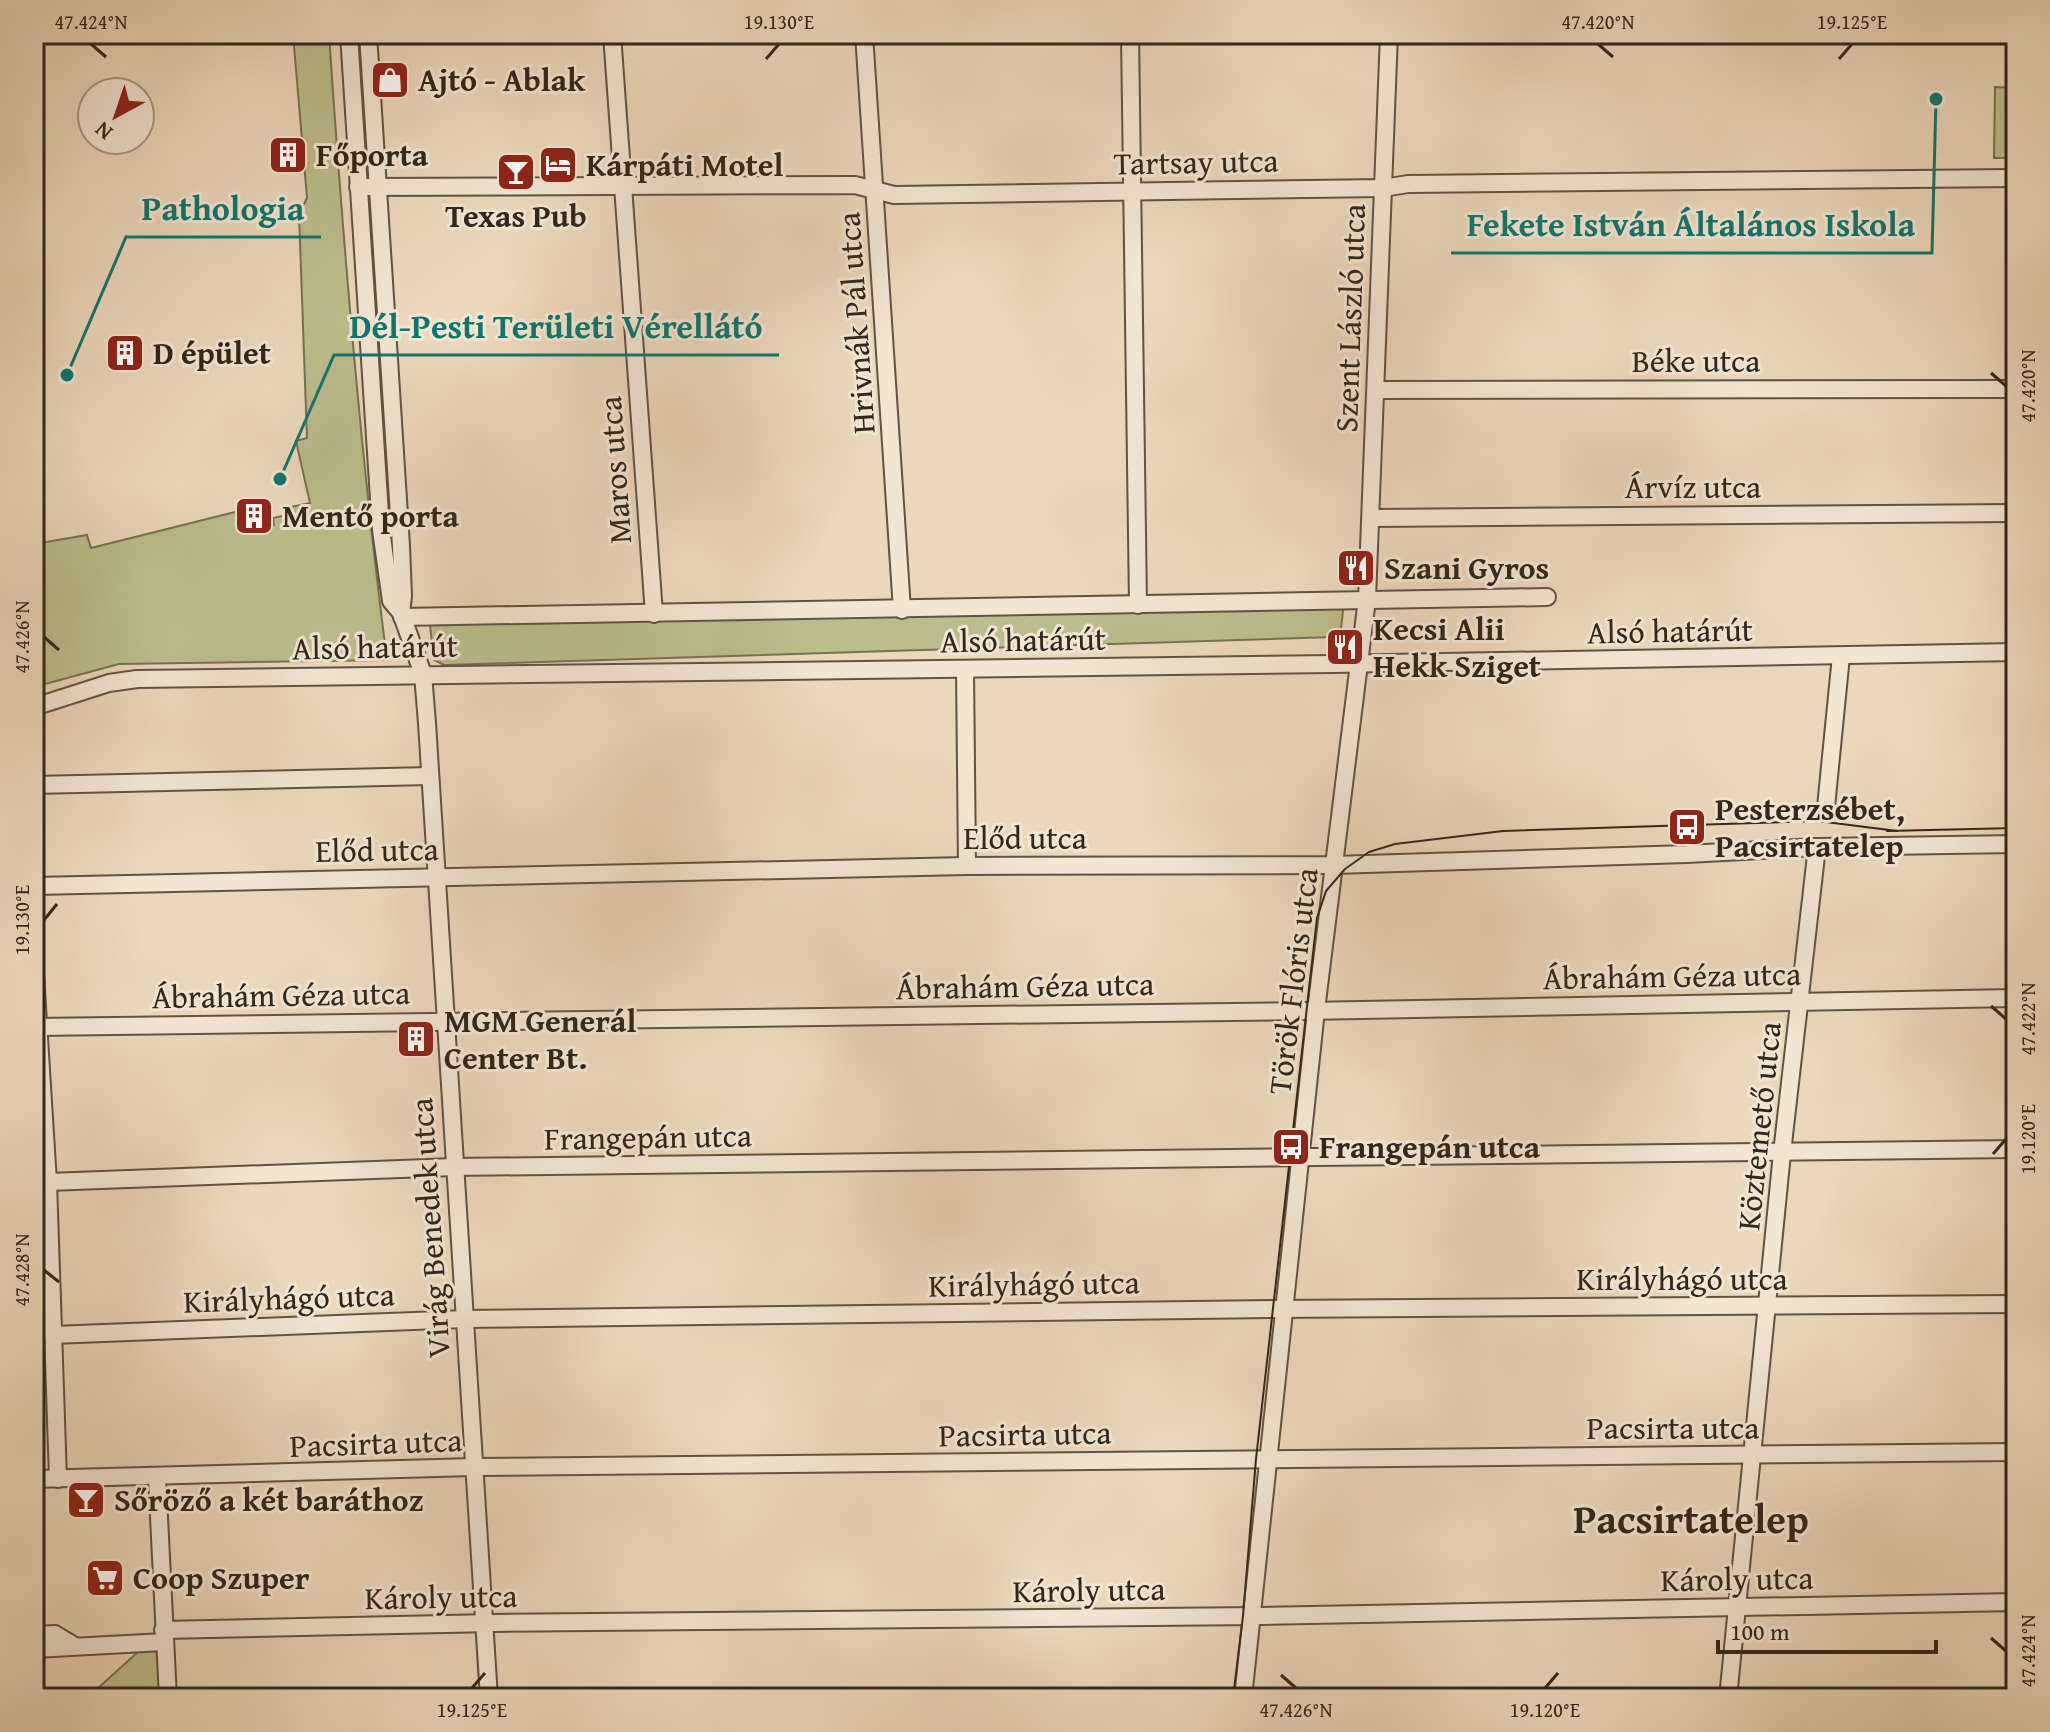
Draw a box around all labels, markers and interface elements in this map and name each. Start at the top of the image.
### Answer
text: 47.424°N [54,7,128,36]
text: 19.130°E [744,7,814,36]
text: 47.420°N [1561,7,1635,36]
text: 19.125°E [1817,7,1887,36]
place label: Ajtó - Ablak [418,56,586,103]
shop icon: Ajtó - Ablak [369,59,411,101]
north arrow [76,76,156,156]
text: N [87,114,119,148]
place label: Főporta [316,131,429,178]
building icon: Főporta [267,134,309,176]
street label: Tartsay utca [1113,137,1279,186]
place label: Kárpáti Motel [586,141,783,188]
hotel icon: Kárpáti Motel [537,144,579,186]
bar icon: Texas Pub [495,151,537,193]
callout: Pathologia [126,179,321,237]
text: Pathologia [142,183,305,232]
place label: Texas Pub [445,192,587,239]
callout: Fekete István Általános Iskola [1451,195,1932,253]
text: Fekete István Általános Iskola [1467,199,1916,248]
street label: Szent László utca [1322,203,1377,433]
street label: Hrivnák Pál utca [824,211,887,435]
callout: Dél-Pesti Területi Vérellátó [334,297,779,355]
text: Dél-Pesti Területi Vérellátó [349,301,763,350]
place label: D épület [153,329,271,376]
building icon: D épület [104,332,146,374]
street label: Béke utca [1632,337,1760,384]
text: 47.420°N [2013,349,2042,423]
street label: Maros utca [586,395,643,546]
street label: Árvíz utca [1625,463,1761,510]
place label: Mentő porta [282,492,459,539]
building icon: Mentő porta [233,495,275,537]
place label: Szani Gyros [1384,544,1549,591]
restaurant icon: Szani Gyros [1335,547,1377,589]
text: 47.426°N [7,600,36,674]
place label: Kecsi Alii Hekk Sziget [1373,605,1541,689]
street label: Alsó határút [1587,606,1753,655]
street label: Alsó határút [940,615,1106,664]
street label: Alsó határút [292,622,458,671]
restaurant icon: Kecsi Alii Hekk Sziget [1324,626,1366,668]
place label: Pesterzsébet, Pacsirtatelep [1715,785,1905,869]
bus stop icon: Pesterzsébet, Pacsirtatelep [1666,806,1708,848]
street label: Előd utca [963,814,1087,861]
street label: Előd utca [315,825,439,874]
street label: Török Flóris utca [1255,865,1330,1097]
text: 19.130°E [7,885,36,955]
street label: Ábrahám Géza utca [1542,950,1801,1001]
street label: Ábrahám Géza utca [895,960,1154,1011]
street label: Ábrahám Géza utca [151,969,410,1020]
text: 47.422°N [2013,982,2042,1056]
place label: MGM Generál Center Bt. [444,997,636,1081]
building icon: MGM Generál Center Bt. [395,1018,437,1060]
street label: Köztemető utca [1724,1019,1793,1232]
street label: Virág Benedek utca [397,1096,462,1360]
text: 19.120°E [2013,1104,2042,1174]
street label: Frangepán utca [544,1111,752,1162]
place label: Frangepán utca [1319,1123,1541,1170]
bus stop icon: Frangepán utca [1270,1126,1312,1168]
text: 47.428°N [7,1233,36,1307]
street label: Királyhágó utca [1576,1255,1788,1302]
street label: Királyhágó utca [928,1258,1140,1309]
street label: Királyhágó utca [182,1270,395,1325]
street label: Pacsirta utca [1587,1404,1759,1451]
street label: Pacsirta utca [938,1408,1112,1459]
street label: Pacsirta utca [289,1416,463,1469]
place label: Sőröző a két baráthoz [114,1476,424,1523]
bar icon: Sőröző a két baráthoz [65,1479,107,1521]
district label: Pacsirtatelep [1573,1489,1809,1548]
place label: Coop Szuper [133,1554,310,1601]
street label: Károly utca [1660,1554,1814,1603]
supermarket icon: Coop Szuper [84,1557,126,1599]
street label: Károly utca [1012,1565,1166,1614]
street label: Károly utca [364,1572,518,1621]
scale bar [1718,1604,1936,1654]
text: 100 m [1730,1614,1790,1649]
text: 47.424°N [2013,1614,2042,1688]
text: 19.125°E [437,1695,507,1724]
text: 47.426°N [1259,1695,1333,1724]
text: 19.120°E [1510,1695,1580,1724]

